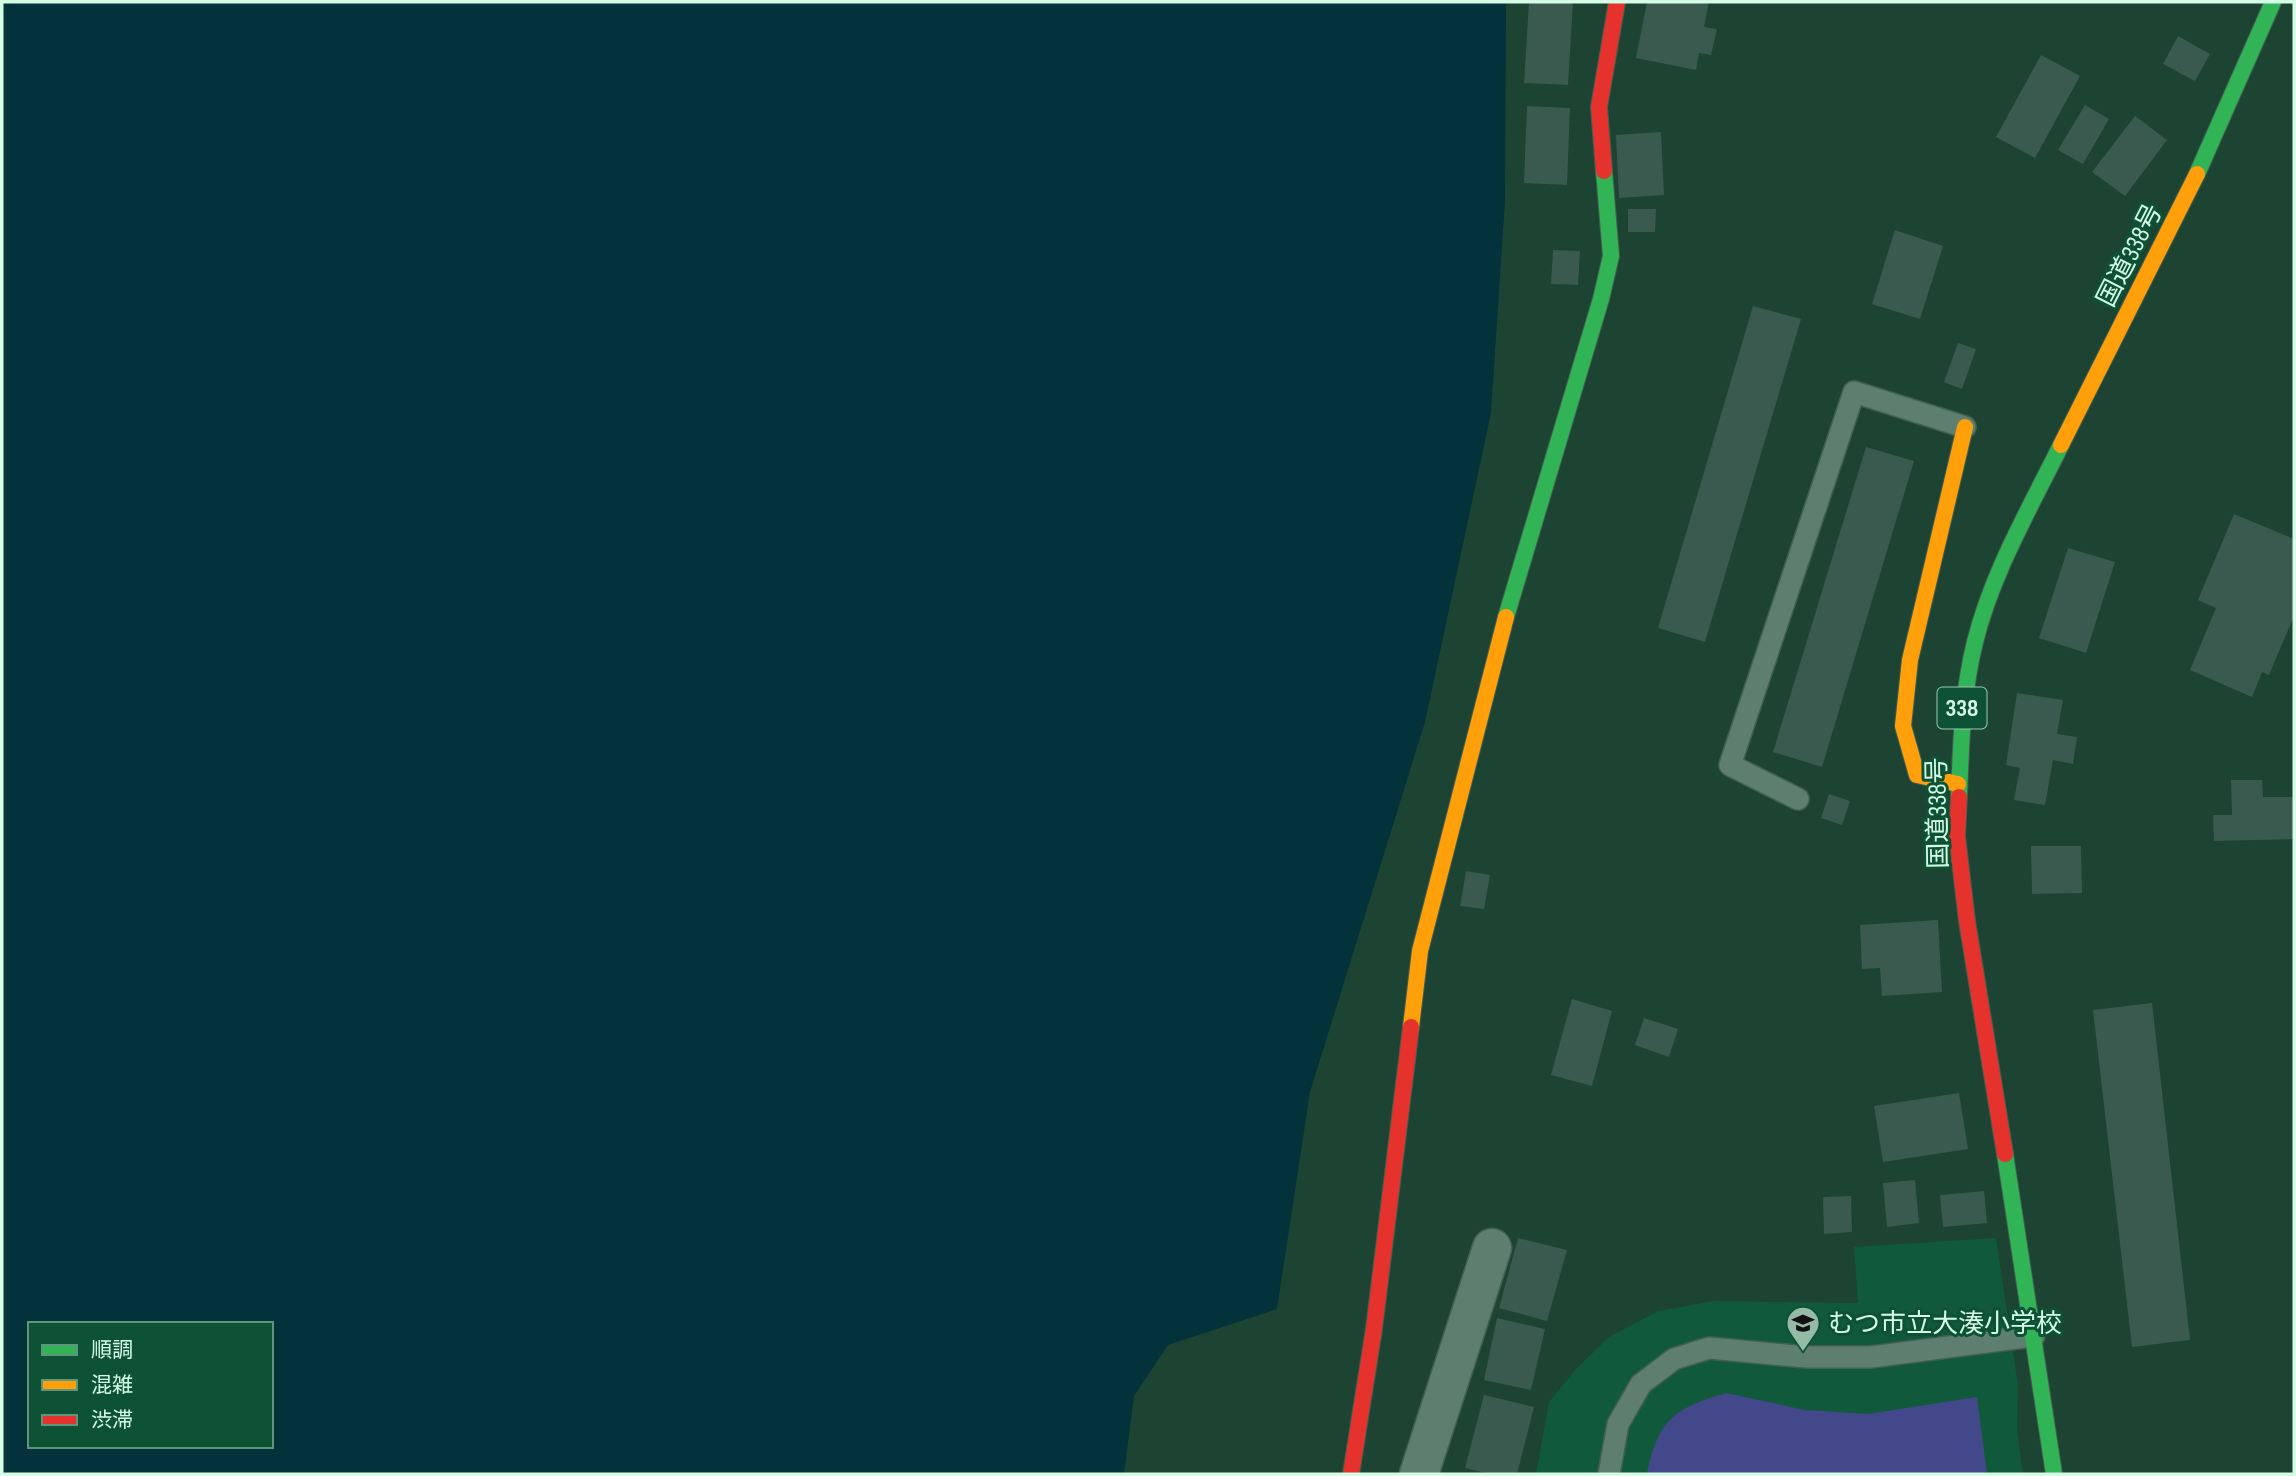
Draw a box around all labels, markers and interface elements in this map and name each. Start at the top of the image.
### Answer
street label: 国道338号 [2091,199,2169,312]
road number: 338 [1938,688,1986,728]
street label: 国道338号 [1922,757,1955,869]
school or university icon: むつ市立大湊小学校 [1784,1304,1822,1353]
place label: むつ市立大湊小学校 [1828,1309,2062,1340]
legend [28,1322,273,1448]
text: 順調 [91,1338,133,1363]
text: 混雑 [91,1373,133,1398]
text: 渋滞 [91,1408,133,1433]

